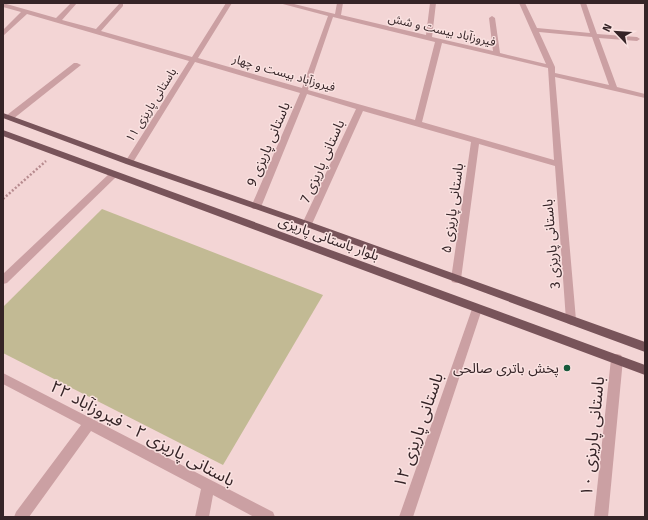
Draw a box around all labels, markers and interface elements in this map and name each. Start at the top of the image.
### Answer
street label: فیروزآباد بیست و شش [387,11,497,49]
north arrow [596,12,636,52]
text: N [600,22,615,34]
street label: فیروزآباد بیست و چهار [230,51,337,95]
street label: باستانی پاریزی ۱۱ [123,65,180,145]
street label: باستانی پاریزی 9 [243,99,295,190]
street label: باستانی پاریزی 7 [297,117,349,206]
street label: باستانی پاریزی ۵ [438,162,468,254]
street label: باستانی پاریزی 3 [539,198,565,290]
street label: بلوار باستانی پاریزی [276,212,382,266]
place label: پخش باتری صالحی [453,360,559,378]
marker: پخش باتری صالحی [562,363,572,373]
street label: باستانی پاریزی ۱۲ [389,370,448,490]
street label: باستانی پاریزی ۱۰ [576,375,609,497]
street label: باستانی پاریزی ۲ - فیروزآباد ۲۲ [47,376,239,491]

